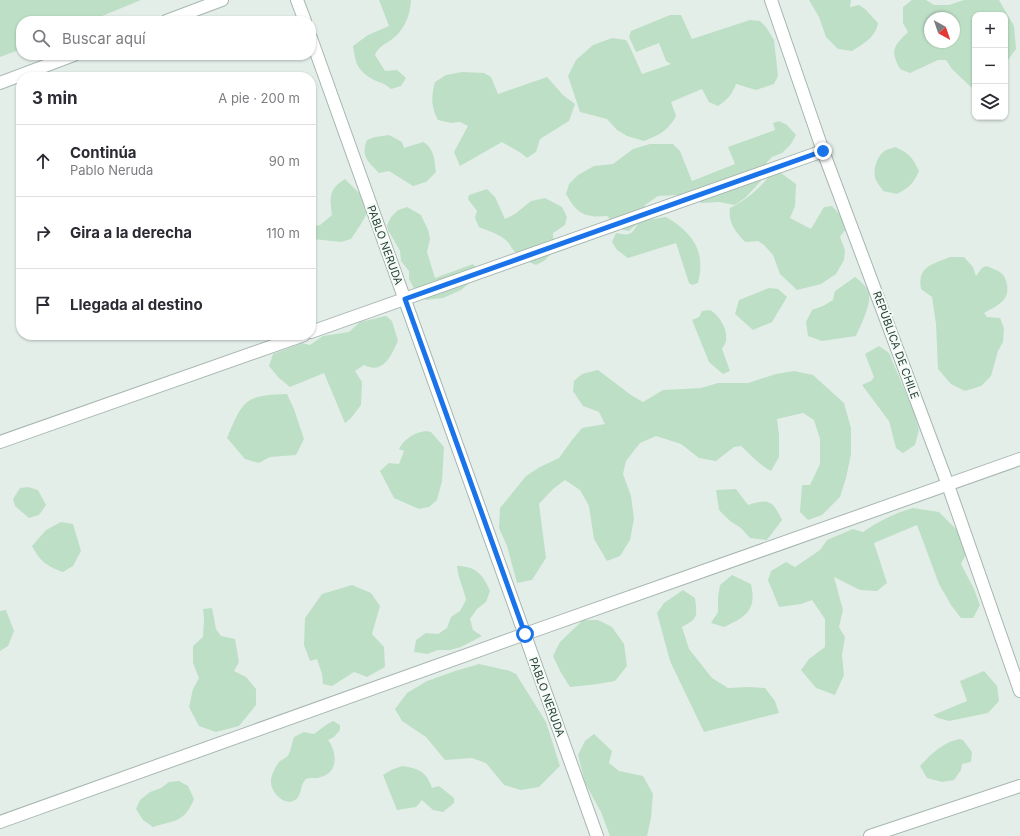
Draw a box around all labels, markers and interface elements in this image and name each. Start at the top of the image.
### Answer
north arrow [924,12,960,48]
map controls [972,12,1008,120]
button: + [972,12,1008,48]
search box [16,16,316,60]
icon: search [30,27,52,49]
text: Buscar aquí [62,29,146,48]
button: − [972,48,1008,84]
button: layers [972,84,1008,120]
text: 3 min [32,88,78,108]
text: A pie · 200 m [218,90,300,106]
route end [814,142,832,160]
text: Continúa [70,143,137,162]
icon: ahead [32,150,54,172]
text: 90 m [269,153,300,169]
text: Pablo Neruda [70,162,153,178]
street label: PABLO NERUDA [364,203,406,287]
icon: right [32,222,54,244]
text: Gira a la derecha [70,223,192,242]
text: 110 m [266,225,300,241]
street label: REPÚBLICA DE CHILE [870,289,922,401]
icon: arrive [32,294,54,316]
text: Llegada al destino [70,295,203,314]
route start [516,625,534,643]
street label: PABLO NERUDA [526,655,568,739]

